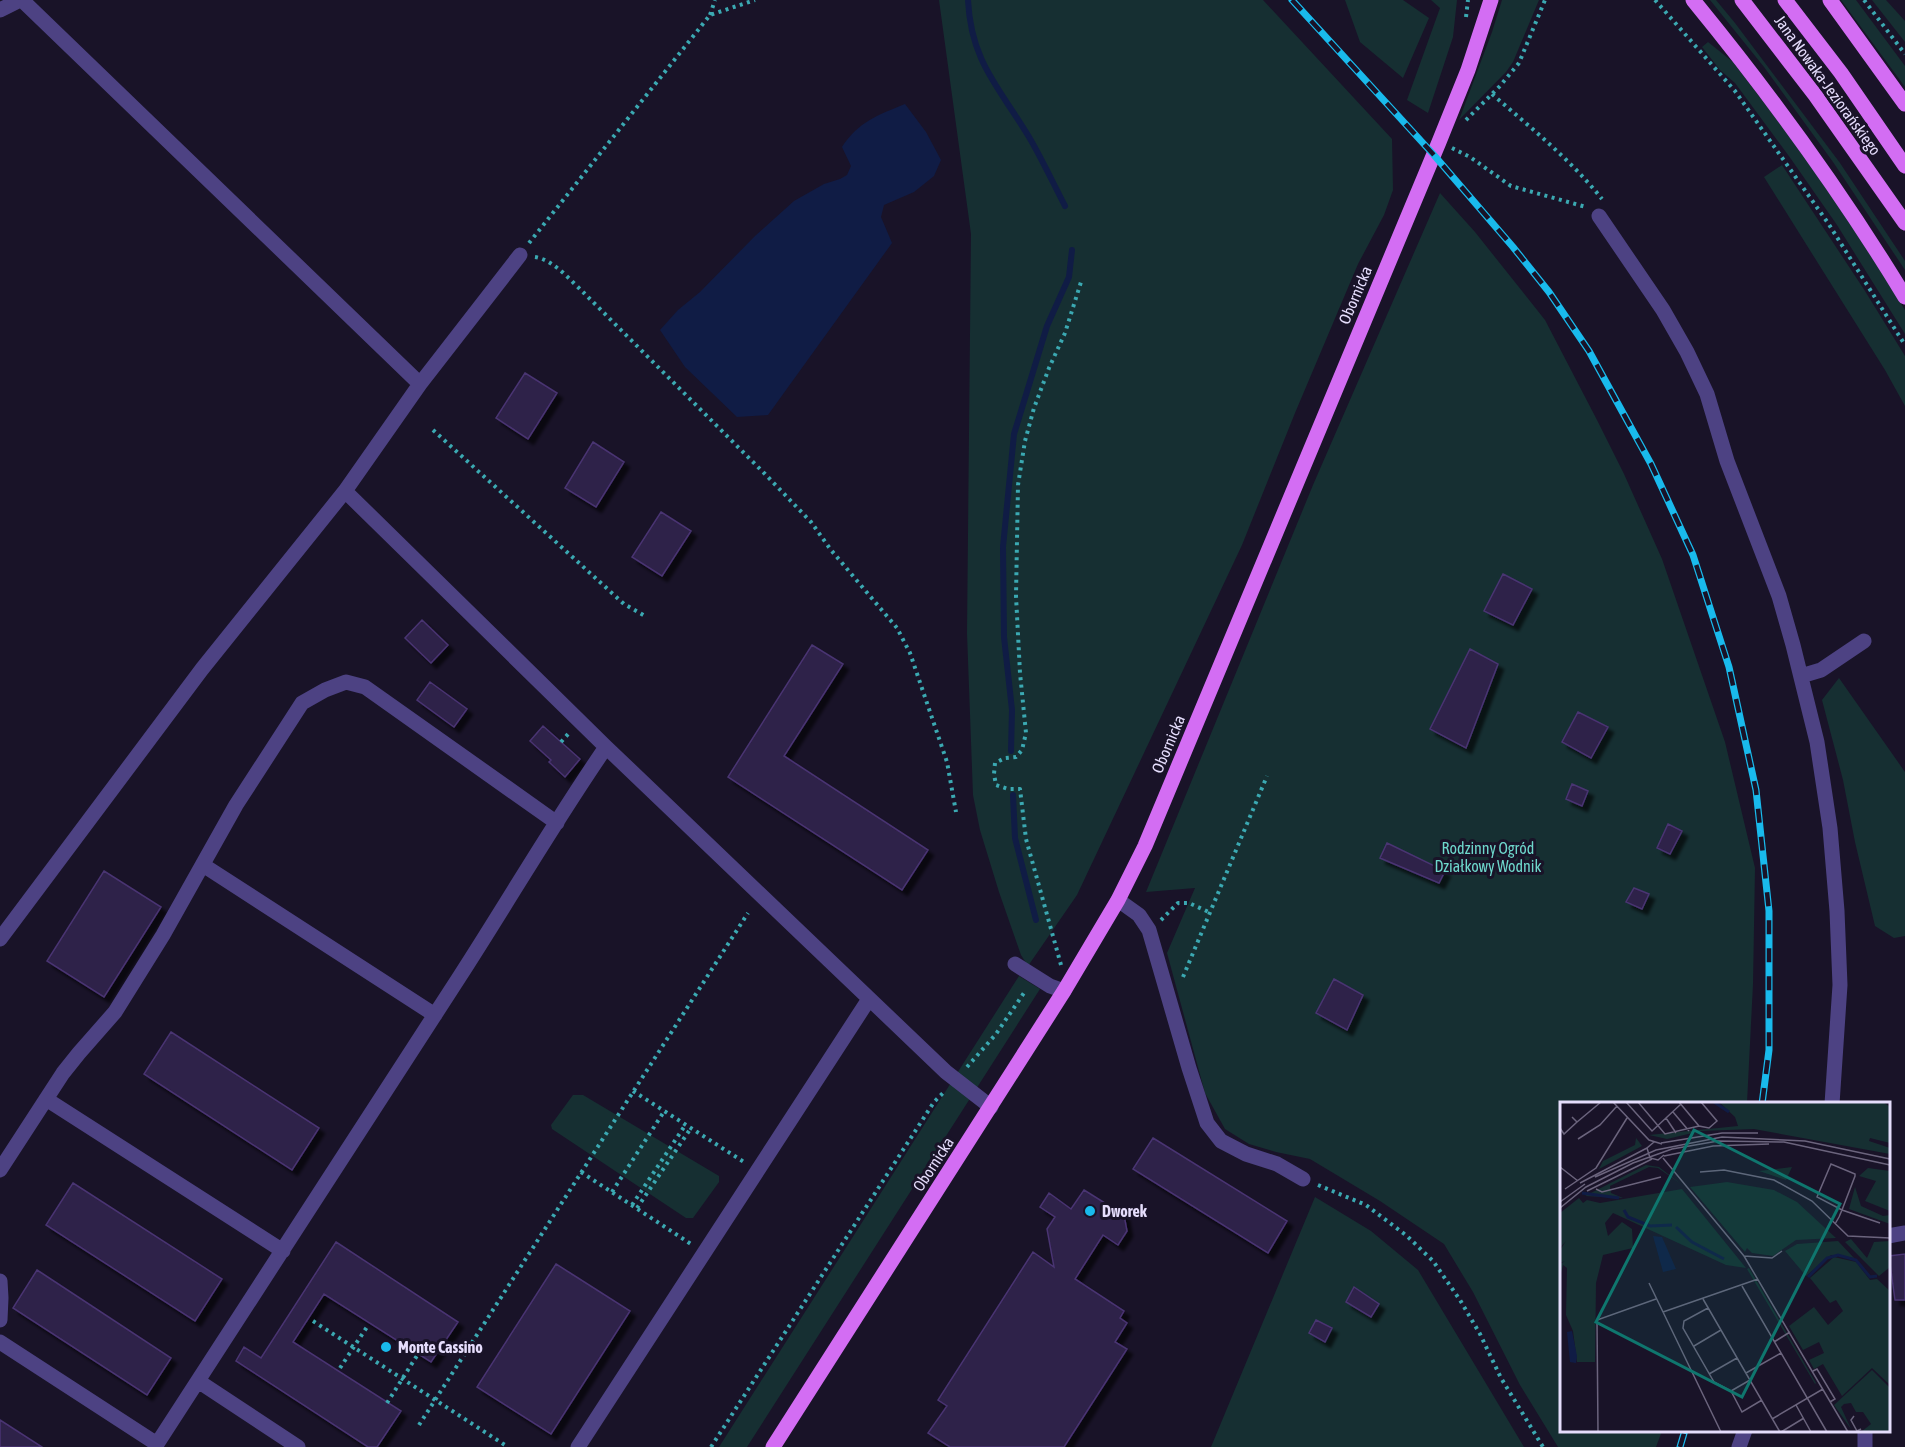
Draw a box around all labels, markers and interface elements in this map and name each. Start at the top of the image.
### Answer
street label: Jana Nowaka-Jeziorańskiego [1770,12,1885,159]
street label: Obornicka [1335,263,1375,327]
street label: Obornicka [1148,712,1188,776]
park label: Rodzinny Ogród Działkowy Wodnik [1434,839,1542,876]
inset map [1560,1102,1890,1432]
street label: Obornicka [909,1134,957,1194]
place label: Dworek [1102,1202,1148,1220]
marker: Dworek [1083,1204,1097,1218]
place label: Monte Cassino [398,1338,483,1356]
marker: Monte Cassino [379,1340,393,1354]

